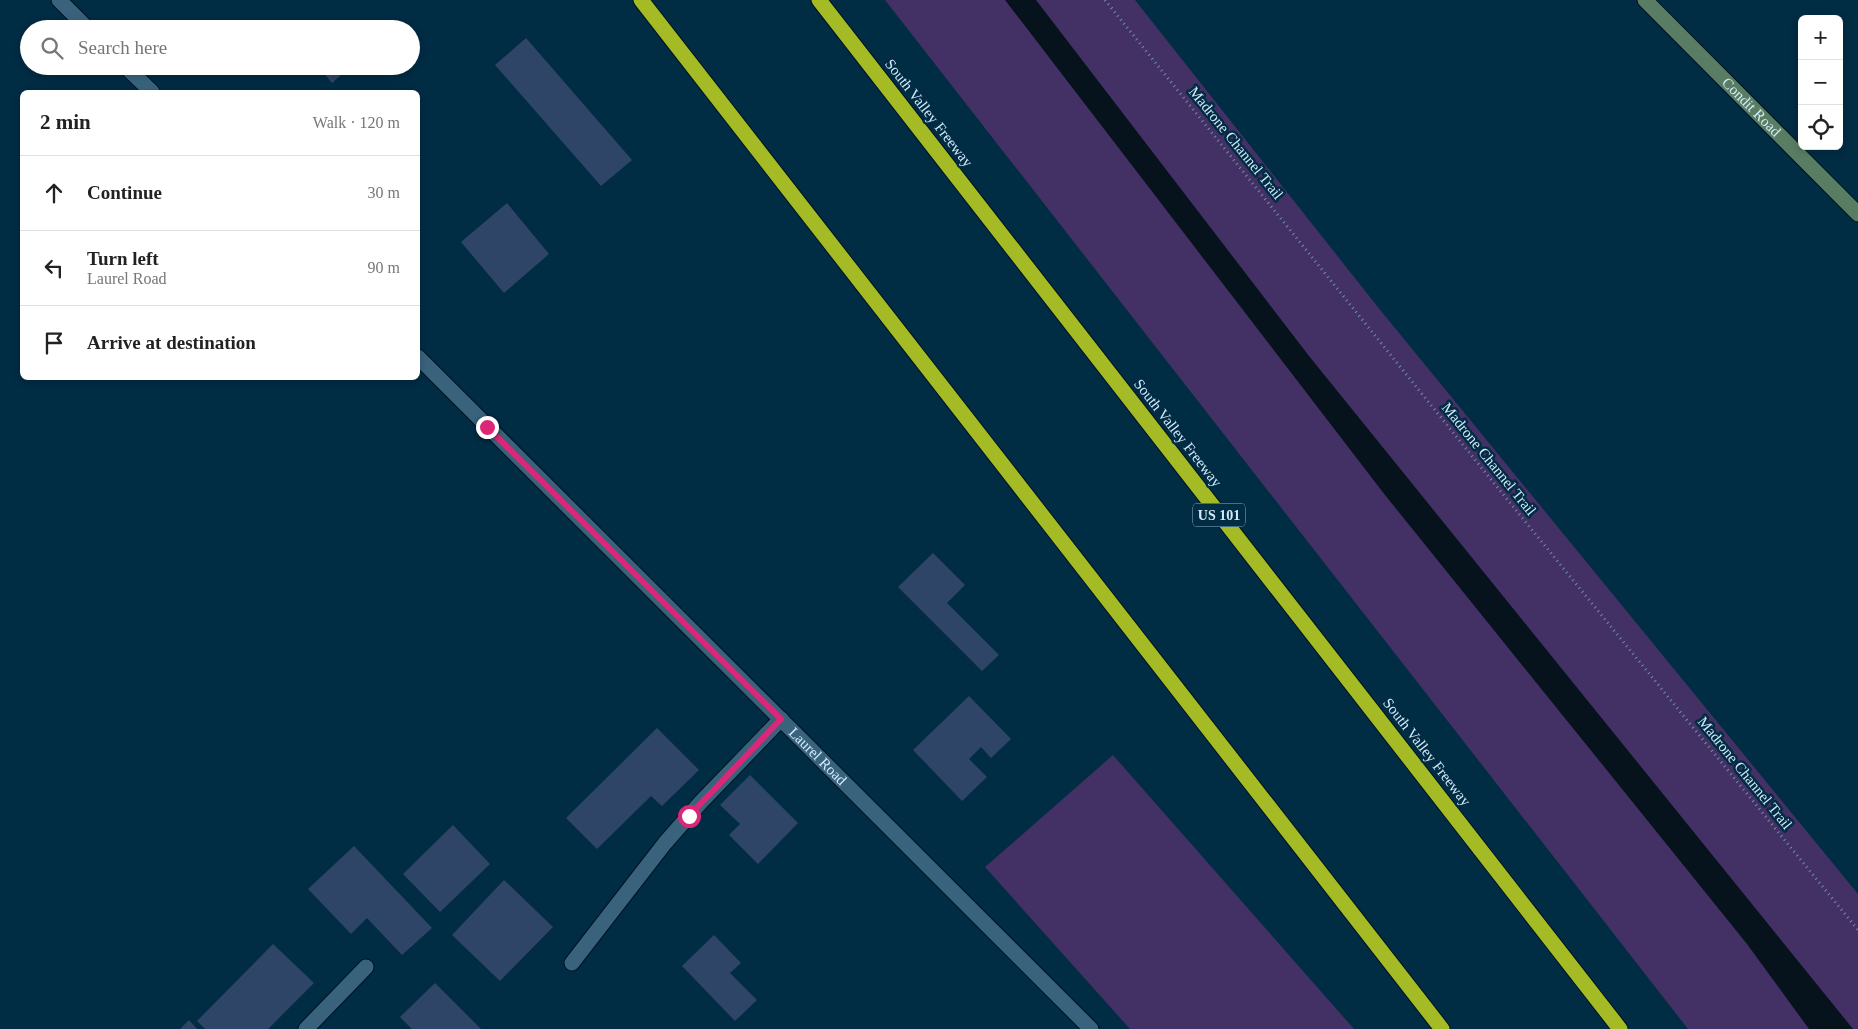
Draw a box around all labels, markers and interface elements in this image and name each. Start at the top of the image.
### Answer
map controls [1798,15,1843,150]
button: + [1798,15,1843,60]
search box [20,20,420,75]
icon: search [38,34,66,62]
text: Search here [78,37,167,58]
street label: South Valley Freeway [882,56,976,170]
button: − [1798,60,1843,105]
street label: Condit Road [1719,74,1784,140]
street label: Madrone Channel Trail [1186,84,1286,202]
button: locate [1798,105,1843,150]
text: 2 min [40,110,91,134]
text: Walk · 120 m [313,114,400,131]
icon: ahead [40,179,68,207]
text: Continue [87,182,162,203]
text: 30 m [368,184,400,201]
text: Turn left [87,248,159,269]
icon: left [40,254,68,282]
text: 90 m [368,259,400,276]
text: Laurel Road [87,270,167,287]
icon: arrive [40,329,68,357]
text: Arrive at destination [87,332,256,353]
street label: South Valley Freeway [1131,376,1225,490]
street label: Madrone Channel Trail [1439,400,1539,518]
route end [476,416,499,439]
road number: US 101 [1193,504,1245,526]
street label: South Valley Freeway [1380,695,1474,809]
street label: Madrone Channel Trail [1695,714,1795,832]
street label: Laurel Road [786,724,850,789]
route start [678,805,701,828]

